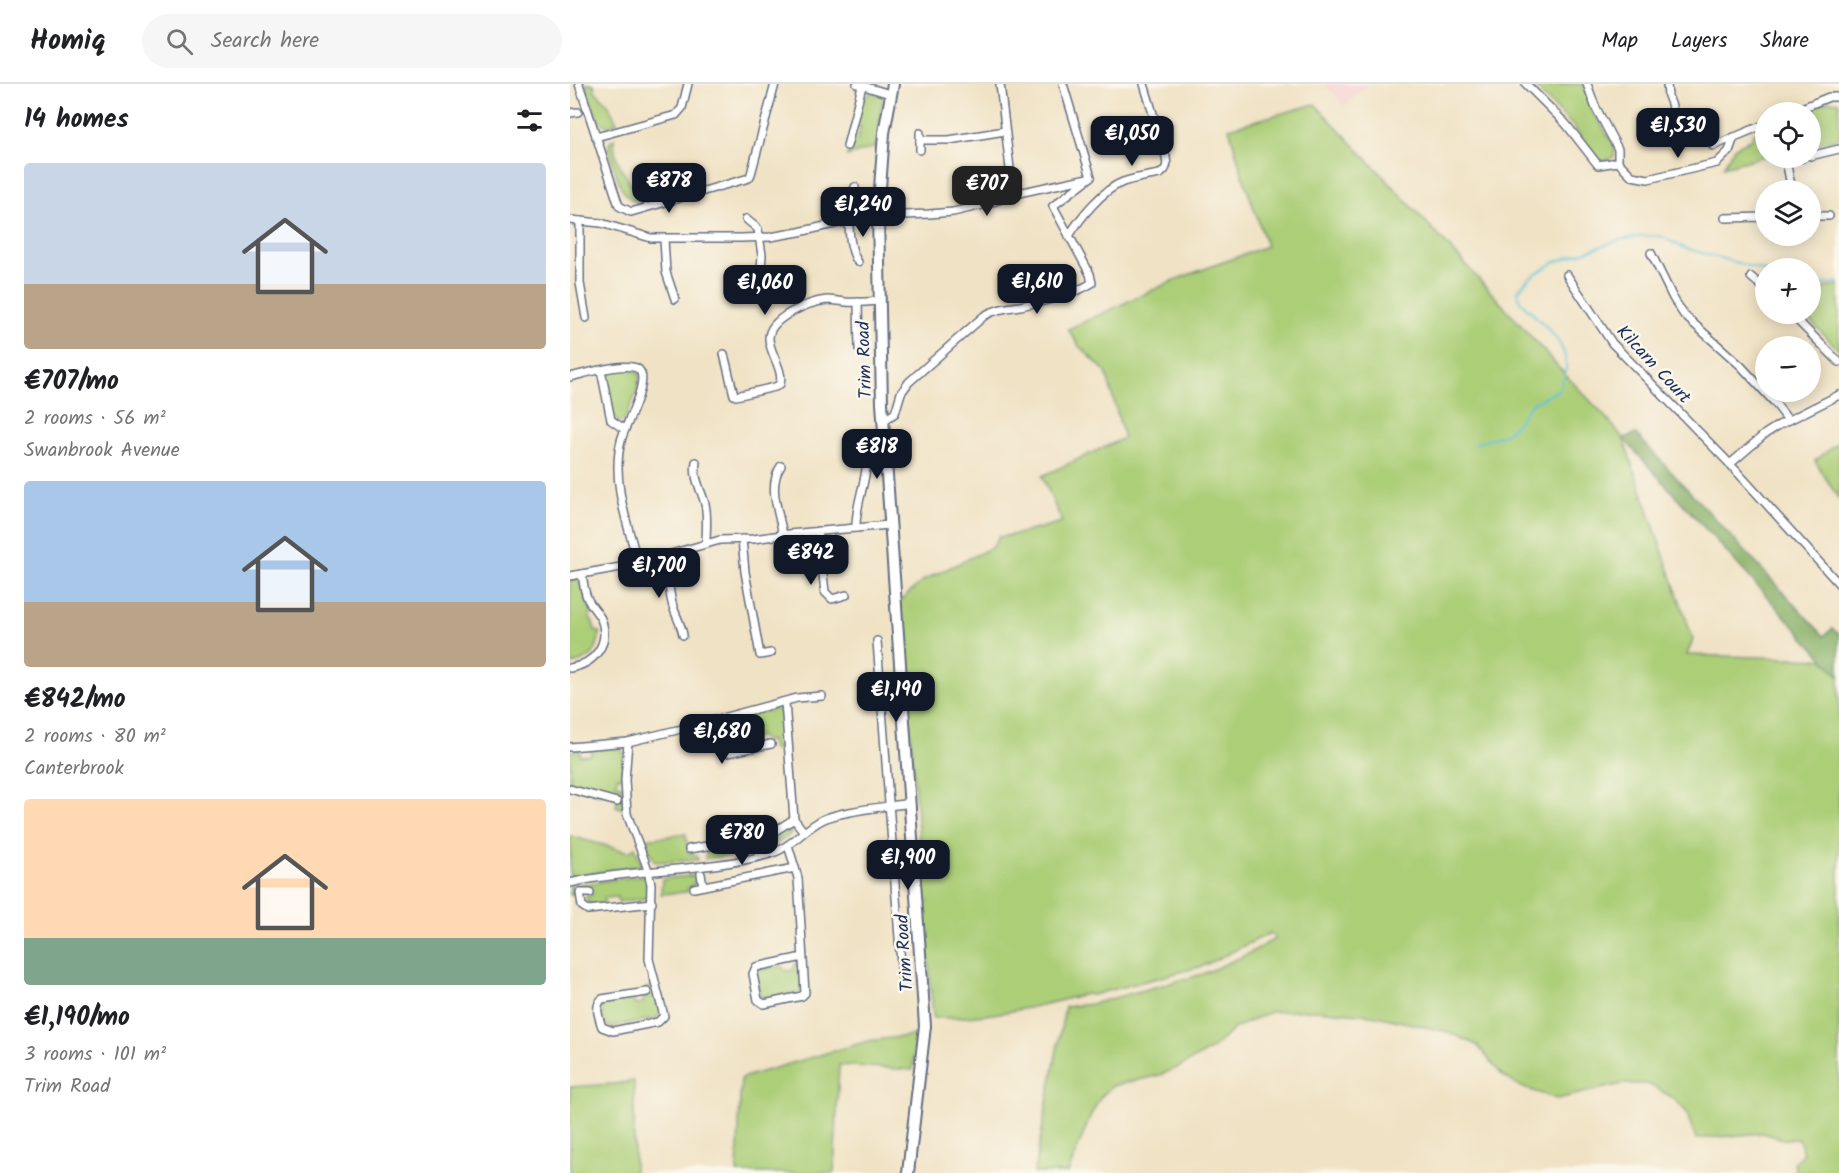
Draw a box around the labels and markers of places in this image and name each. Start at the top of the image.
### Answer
pin: €1,530 [1629,108,1727,159]
pin: €1,050 [1083,116,1181,167]
pin: €878 [633,163,705,214]
pin: €707 [951,166,1023,217]
pin: €1,240 [814,187,912,238]
pin: €1,610 [988,264,1086,315]
pin: €1,060 [716,265,814,316]
pin: €818 [841,429,913,480]
pin: €842 [775,535,847,586]
pin: €1,700 [610,548,708,599]
pin: €1,190 [847,672,945,723]
pin: €1,680 [673,714,771,765]
pin: €780 [706,815,778,866]
pin: €1,900 [859,840,957,891]

